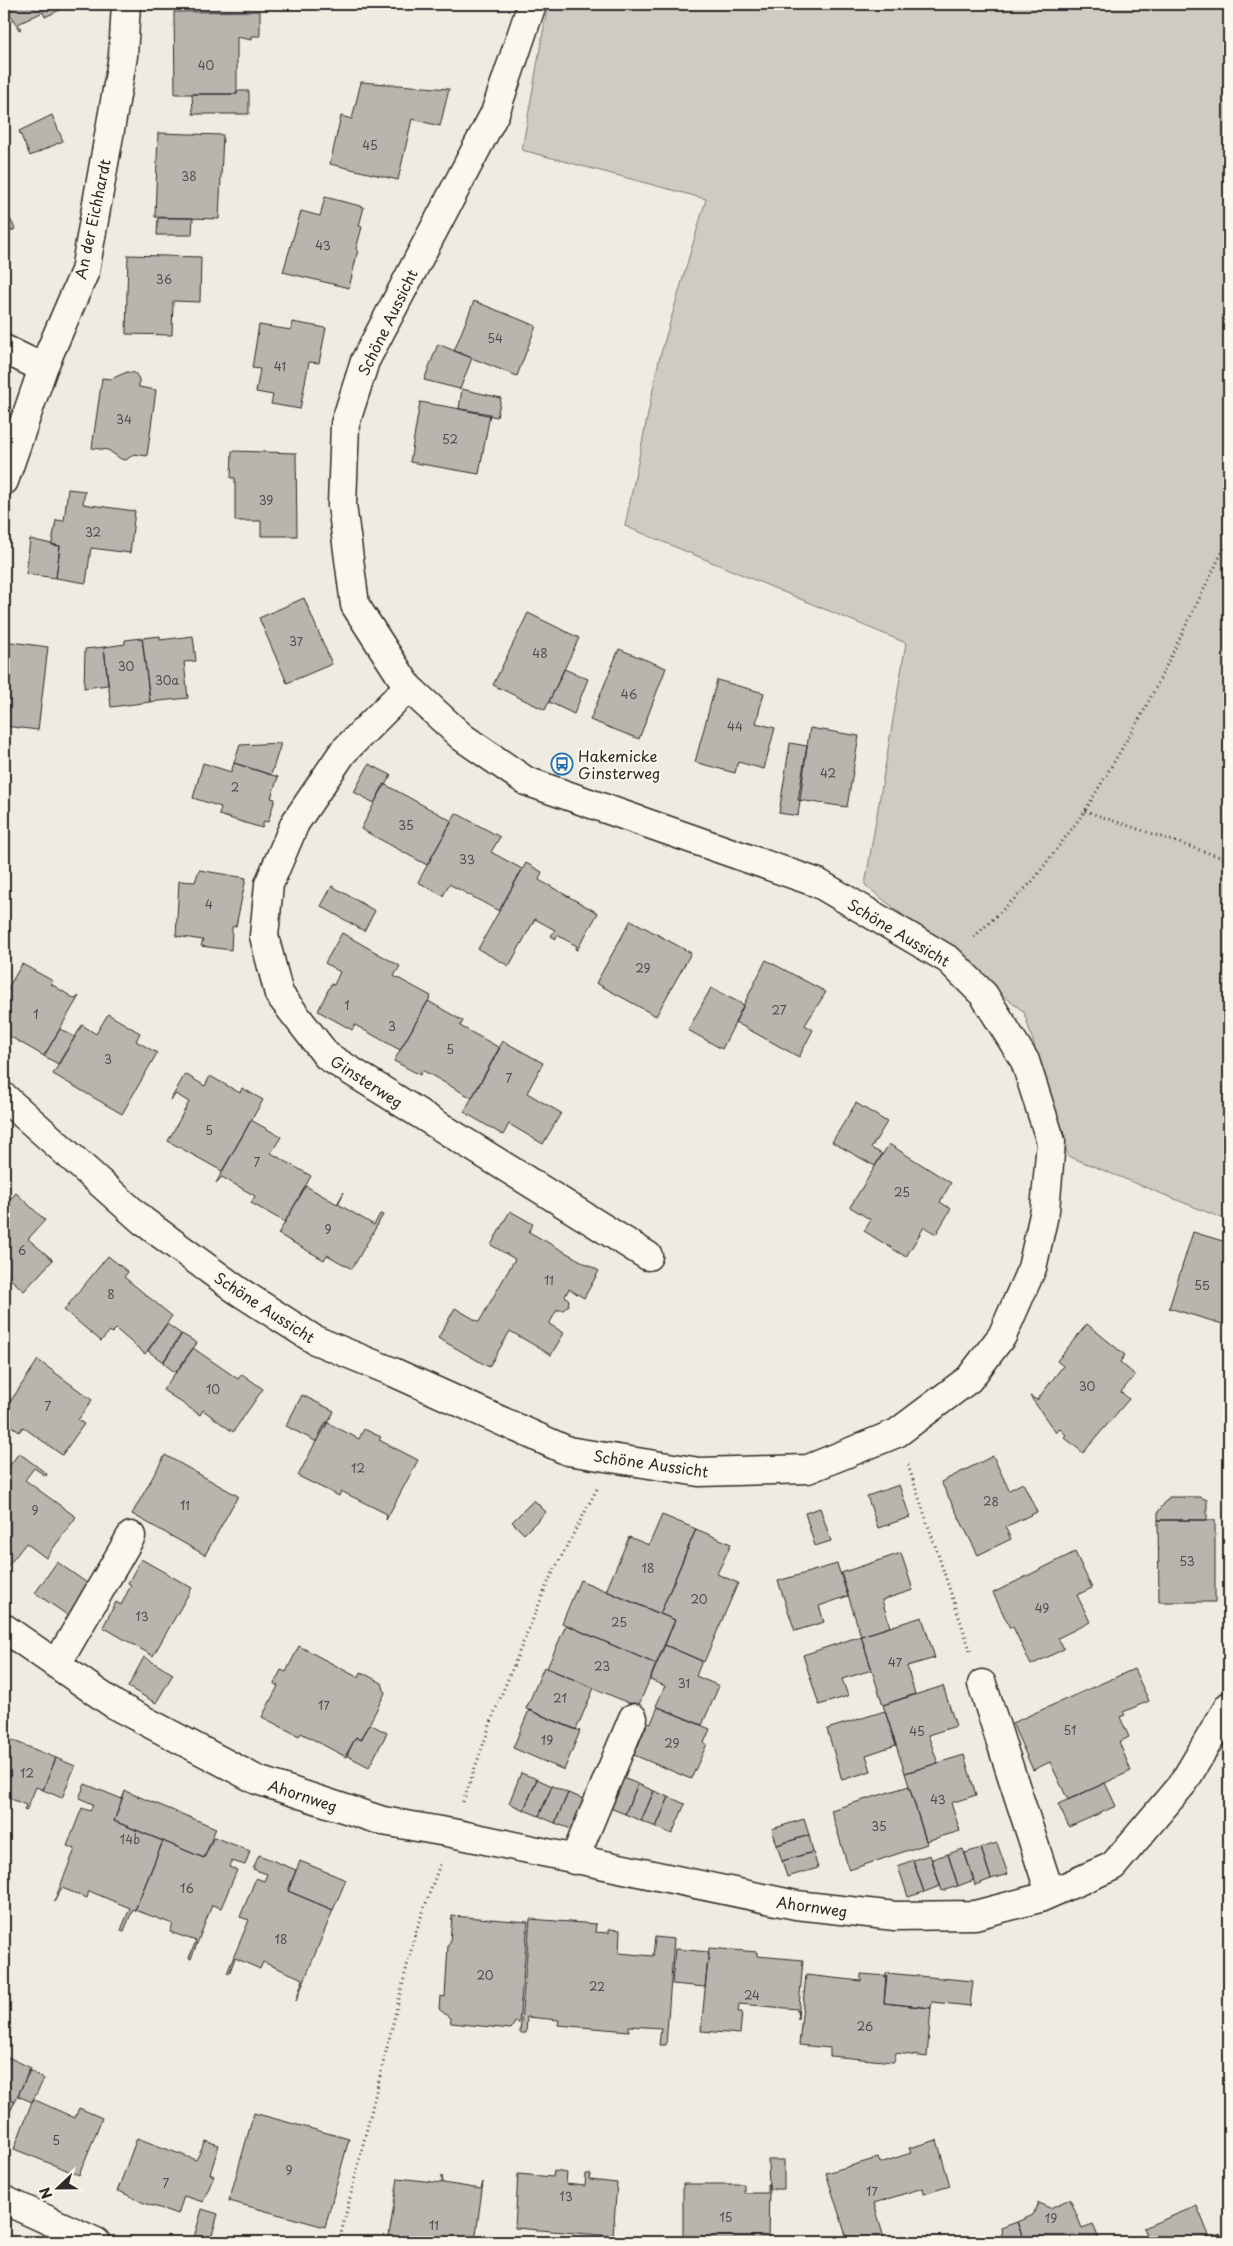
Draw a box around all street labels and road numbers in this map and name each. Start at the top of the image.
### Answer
street label: An der Eichhardt [68,157,116,281]
street label: Schöne Aussicht [351,265,423,379]
street label: Schöne Aussicht [843,892,955,972]
street label: Ginsterweg [326,1049,408,1113]
street label: Schöne Aussicht [210,1266,320,1348]
street label: Schöne Aussicht [592,1444,710,1482]
street label: Ahornweg [265,1773,341,1817]
street label: Ahornweg [775,1890,849,1922]

